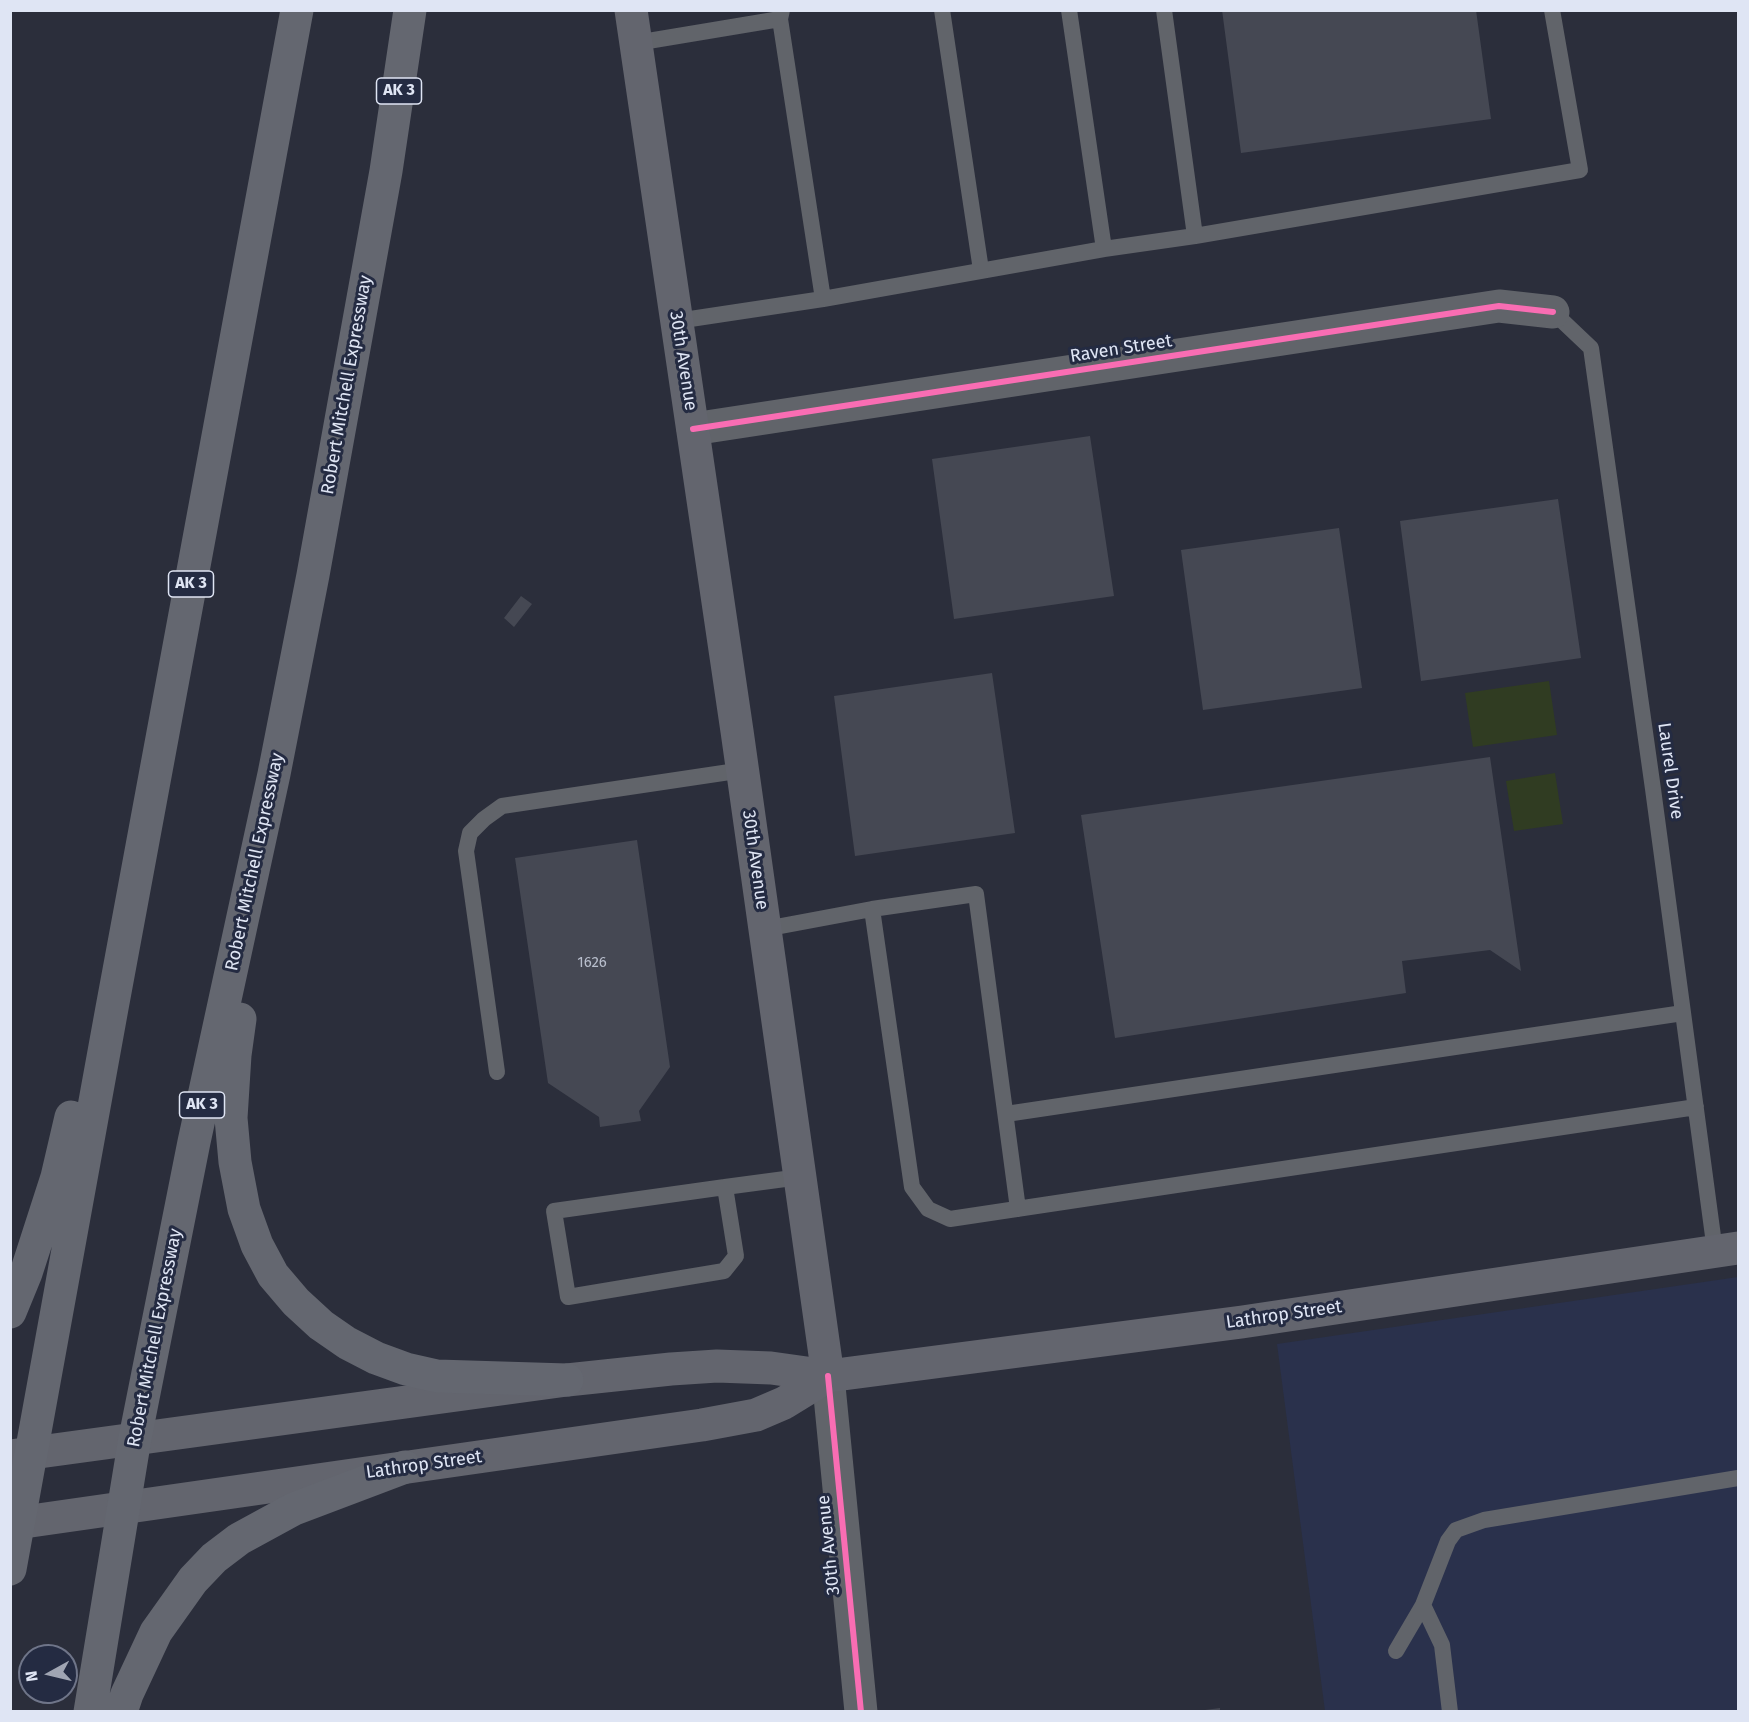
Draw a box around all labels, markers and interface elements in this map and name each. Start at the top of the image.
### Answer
road number: AK 3 [376,78,422,104]
street label: Robert Mitchell Expressway [317,274,377,496]
street label: 30th Avenue [664,310,702,412]
street label: Raven Street [1068,330,1174,368]
road number: AK 3 [168,571,213,597]
street label: Laurel Drive [1653,721,1687,821]
street label: Robert Mitchell Expressway [221,751,289,973]
street label: 30th Avenue [737,809,773,911]
house number: 1626 [577,954,607,972]
road number: AK 3 [180,1092,224,1118]
street label: Robert Mitchell Expressway [123,1227,187,1449]
street label: Lathrop Street [1225,1296,1343,1334]
street label: Lathrop Street [365,1446,483,1484]
street label: 30th Avenue [813,1494,845,1596]
north arrow [18,1644,78,1704]
text: N [22,1670,42,1683]

